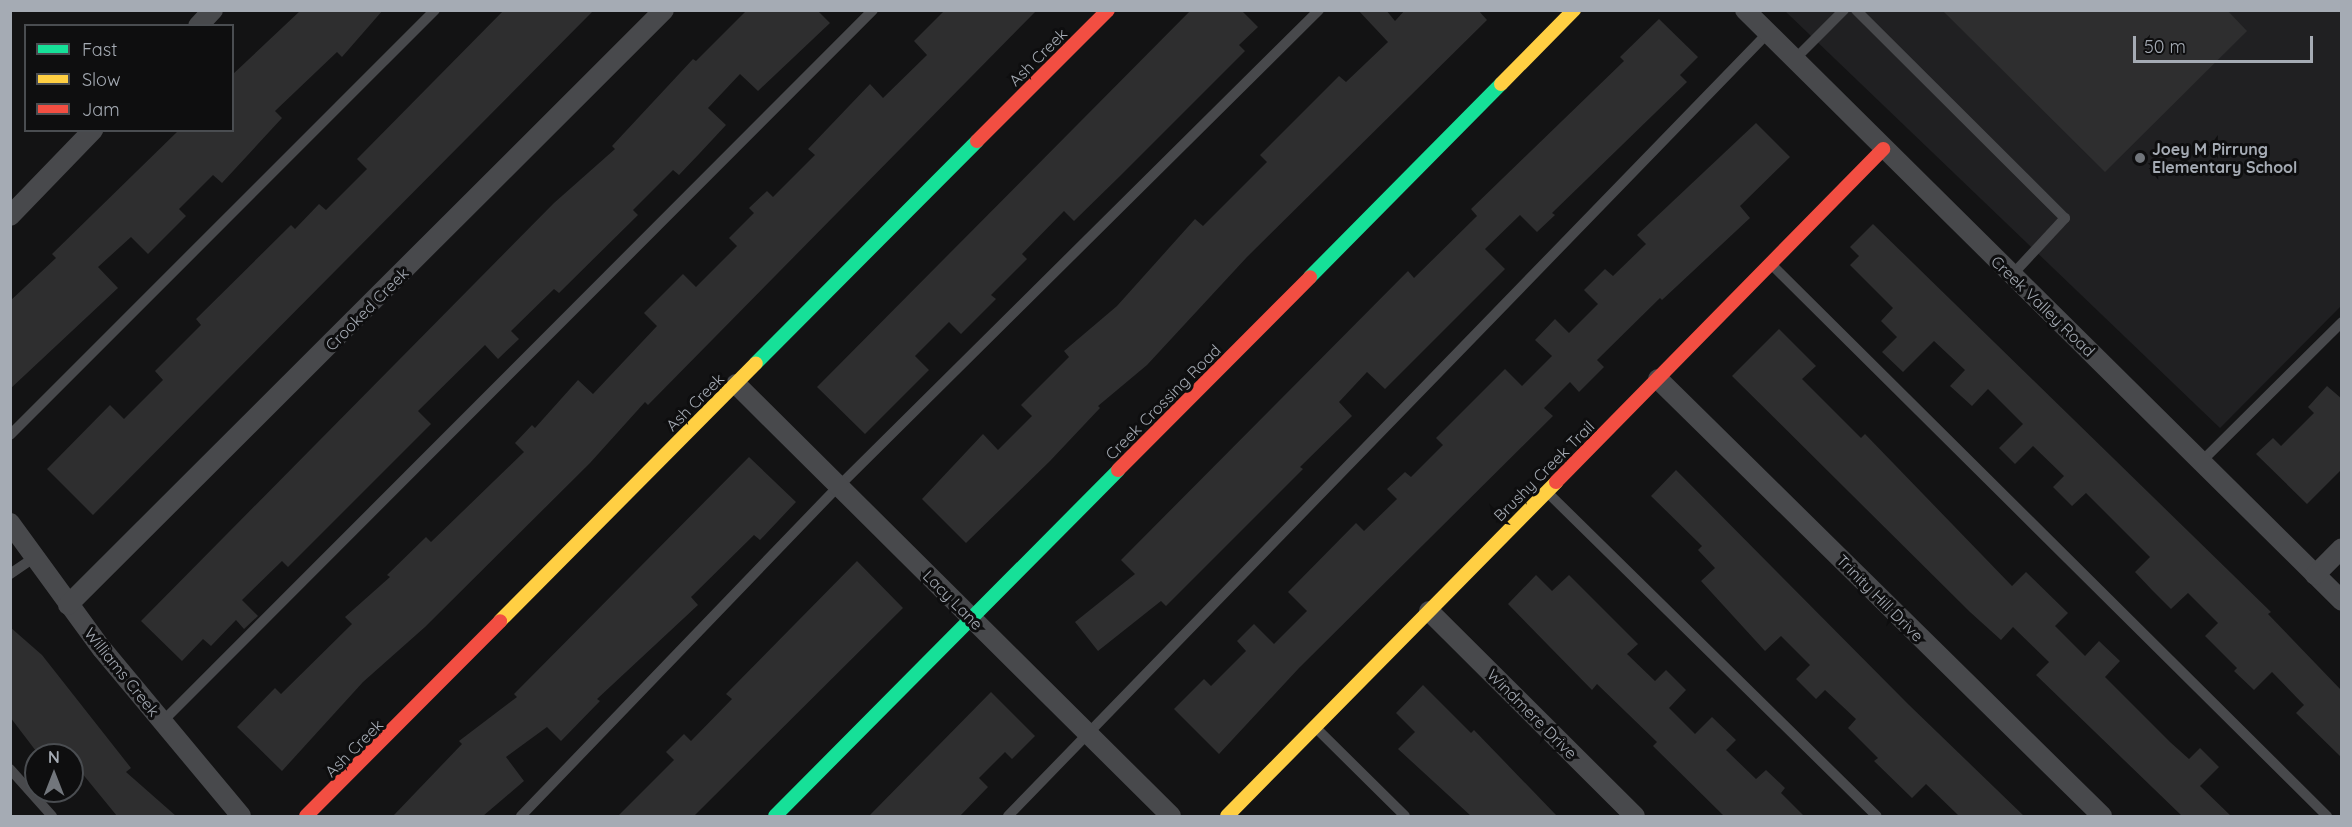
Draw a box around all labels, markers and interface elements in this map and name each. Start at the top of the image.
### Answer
legend [24,24,234,132]
street label: Ash Creek [1005,24,1071,90]
scale bar [2136,24,2316,62]
text: 50 m [2144,35,2186,58]
text: Fast [82,38,117,61]
text: Slow [82,68,120,91]
text: Jam [82,98,120,121]
place label: Joey M Pirrung Elementary School [2152,139,2297,177]
marker: Joey M Pirrung Elementary School [2133,151,2147,165]
street label: Creek Valley Road [1987,252,2099,360]
street label: Crooked Creek [321,263,413,355]
street label: Creek Crossing Road [1101,340,1225,464]
street label: Ash Creek [662,369,728,435]
street label: Brushy Creek Trail [1490,417,1598,525]
street label: Trinity Hill Drive [1833,551,1927,645]
street label: Lacy Lane [919,566,987,634]
street label: Williams Creek [80,624,164,720]
street label: Windmere Drive [1483,665,1581,763]
street label: Ash Creek [321,715,387,781]
north arrow [24,743,84,803]
text: N [48,747,60,767]

